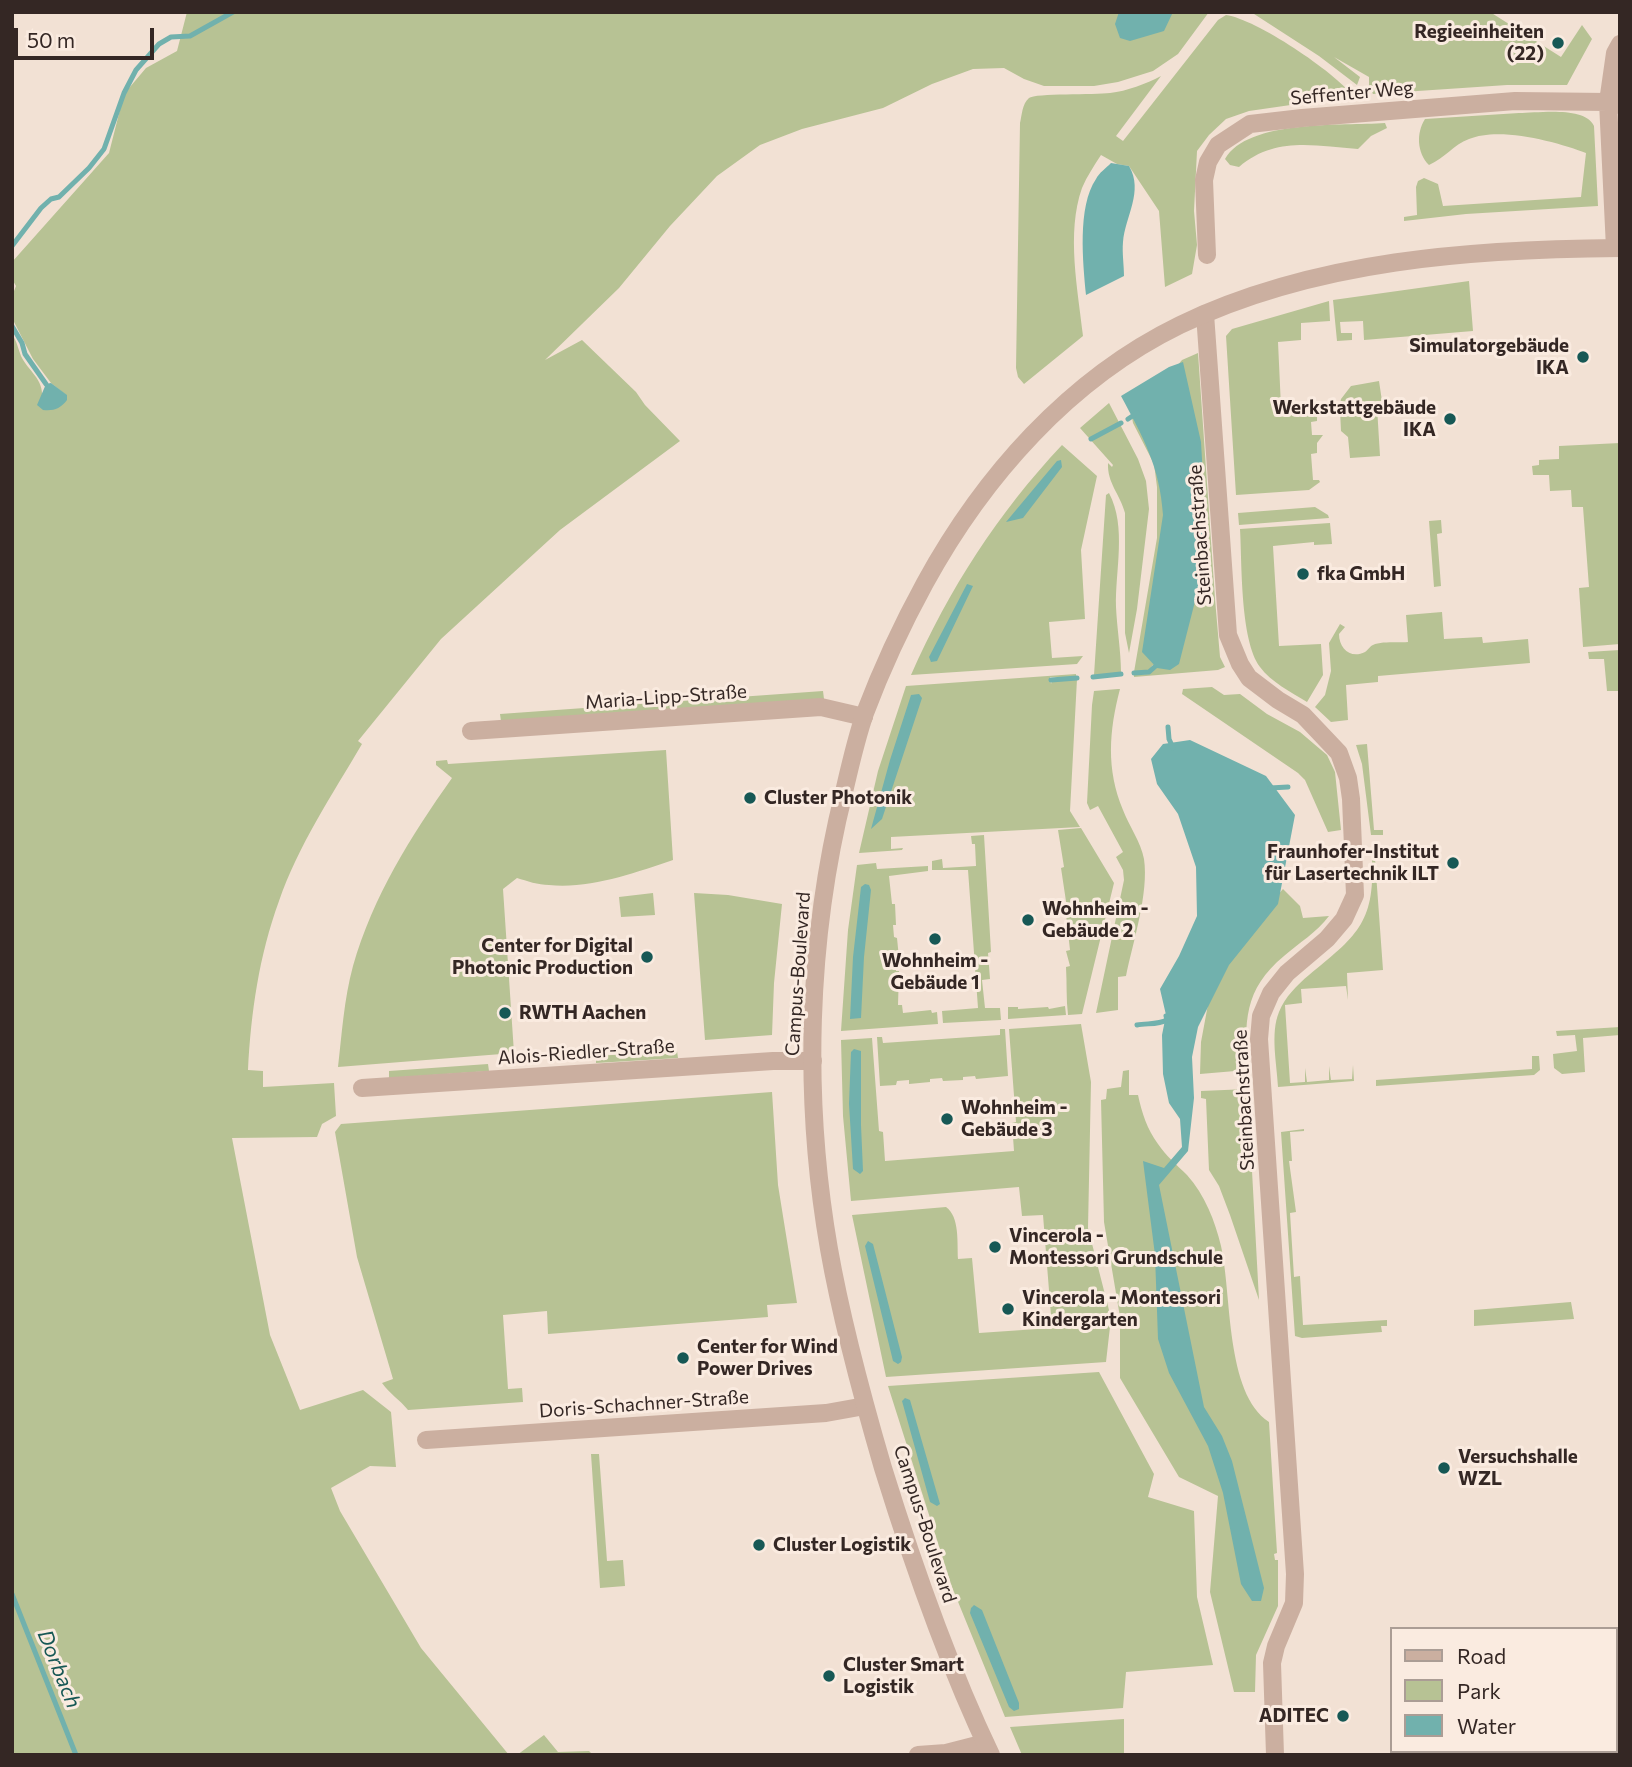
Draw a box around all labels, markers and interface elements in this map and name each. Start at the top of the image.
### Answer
scale bar [18,14,158,58]
place label: Regieeinheiten (22) [1414,21,1544,65]
text: 50 m [27,27,75,52]
marker: Regieeinheiten (22) [1550,35,1566,51]
street label: Seffenter Weg [1290,76,1414,110]
place label: Simulatorgebäude IKA [1409,335,1569,379]
marker: Simulatorgebäude IKA [1575,349,1591,365]
place label: Werkstattgebäude IKA [1272,397,1436,441]
marker: Werkstattgebäude IKA [1442,411,1458,427]
street label: Steinbachstraße [1184,464,1216,606]
place label: fka GmbH [1317,563,1405,585]
marker: fka GmbH [1295,566,1311,582]
street label: Maria-Lipp-Straße [584,680,748,714]
place label: Cluster Photonik [764,787,912,809]
marker: Cluster Photonik [742,790,758,806]
place label: Fraunhofer-Institut für Lasertechnik ILT [1265,841,1439,885]
marker: Fraunhofer-Institut für Lasertechnik ILT [1445,855,1461,871]
street label: Campus-Boulevard [781,891,815,1057]
place label: Wohnheim - Gebäude 2 [1042,898,1148,942]
marker: Wohnheim - Gebäude 2 [1020,912,1036,928]
marker: Wohnheim - Gebäude 1 [927,931,943,947]
place label: Center for Digital Photonic Production [452,935,633,979]
marker: Center for Digital Photonic Production [639,949,655,965]
place label: Wohnheim - Gebäude 1 [882,950,988,994]
place label: RWTH Aachen [519,1002,646,1024]
marker: RWTH Aachen [497,1005,513,1021]
street label: Steinbachstraße [1229,1029,1259,1171]
street label: Alois-Riedler-Straße [497,1034,675,1070]
place label: Wohnheim - Gebäude 3 [961,1097,1067,1141]
marker: Wohnheim - Gebäude 3 [939,1111,955,1127]
place label: Vincerola - Montessori Grundschule [1009,1225,1223,1269]
marker: Vincerola - Montessori Grundschule [987,1239,1003,1255]
place label: Vincerola - Montessori Kindergarten [1022,1287,1221,1331]
marker: Vincerola - Montessori Kindergarten [1000,1301,1016,1317]
place label: Center for Wind Power Drives [697,1336,838,1380]
marker: Center for Wind Power Drives [675,1350,691,1366]
street label: Doris-Schachner-Straße [538,1385,750,1423]
street label: Campus-Boulevard [889,1442,961,1606]
place label: Versuchshalle WZL [1458,1446,1578,1490]
marker: Versuchshalle WZL [1436,1460,1452,1476]
place label: Cluster Logistik [773,1534,911,1556]
marker: Cluster Logistik [751,1537,767,1553]
water label: Dorbach [32,1626,86,1712]
legend [1390,1627,1618,1753]
text: Road [1457,1643,1506,1668]
place label: Cluster Smart Logistik [843,1654,964,1698]
marker: Cluster Smart Logistik [821,1668,837,1684]
text: Park [1457,1678,1501,1703]
place label: ADITEC [1259,1705,1329,1727]
marker: ADITEC [1335,1708,1351,1724]
text: Water [1457,1713,1516,1738]

